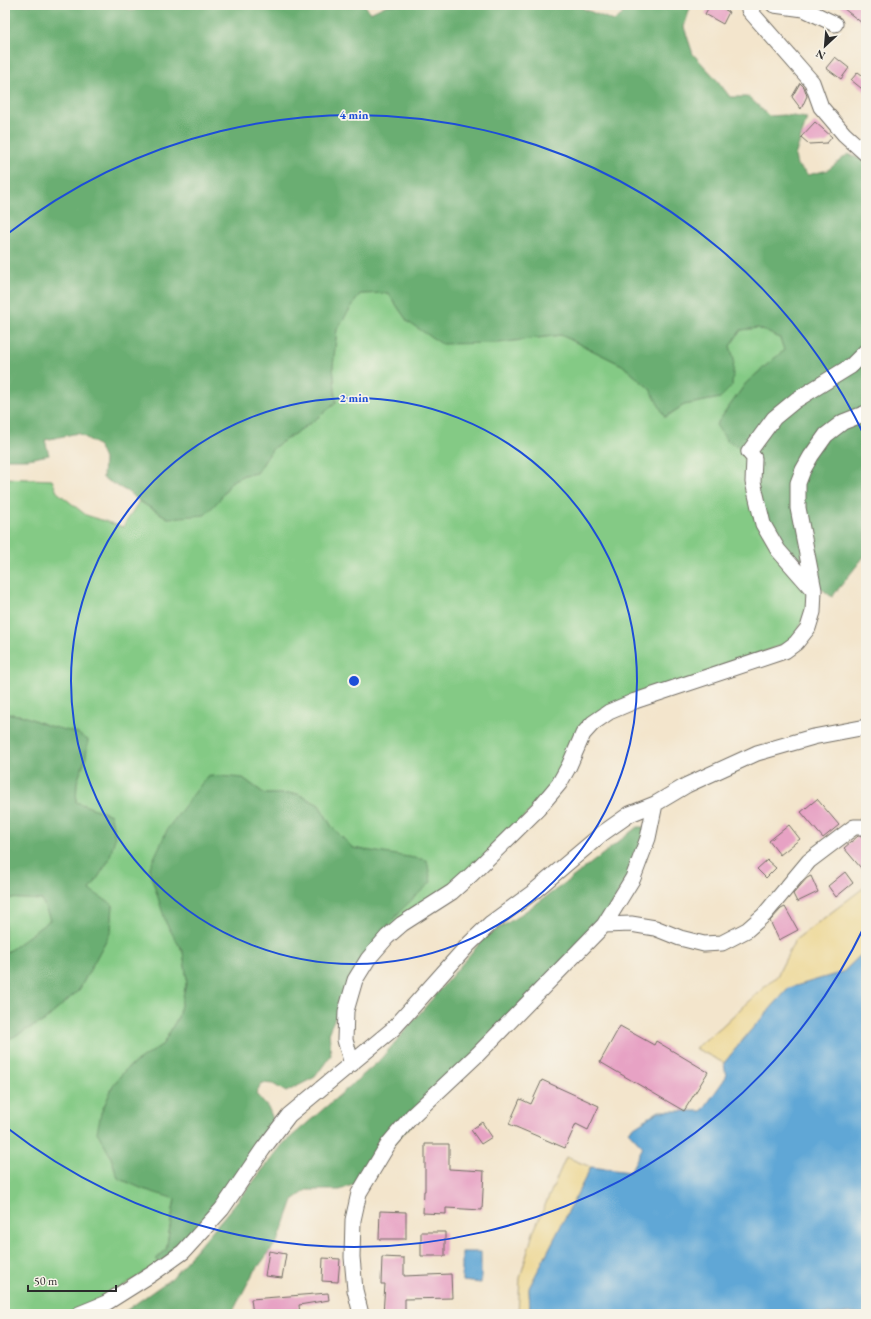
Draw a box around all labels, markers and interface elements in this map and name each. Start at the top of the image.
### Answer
north arrow [805,26,845,66]
text: N [813,47,828,63]
text: 4 min [339,107,369,123]
text: 2 min [339,390,369,406]
centre of rings [347,674,361,688]
scale bar [28,1267,116,1293]
text: 50 m [34,1273,58,1289]

